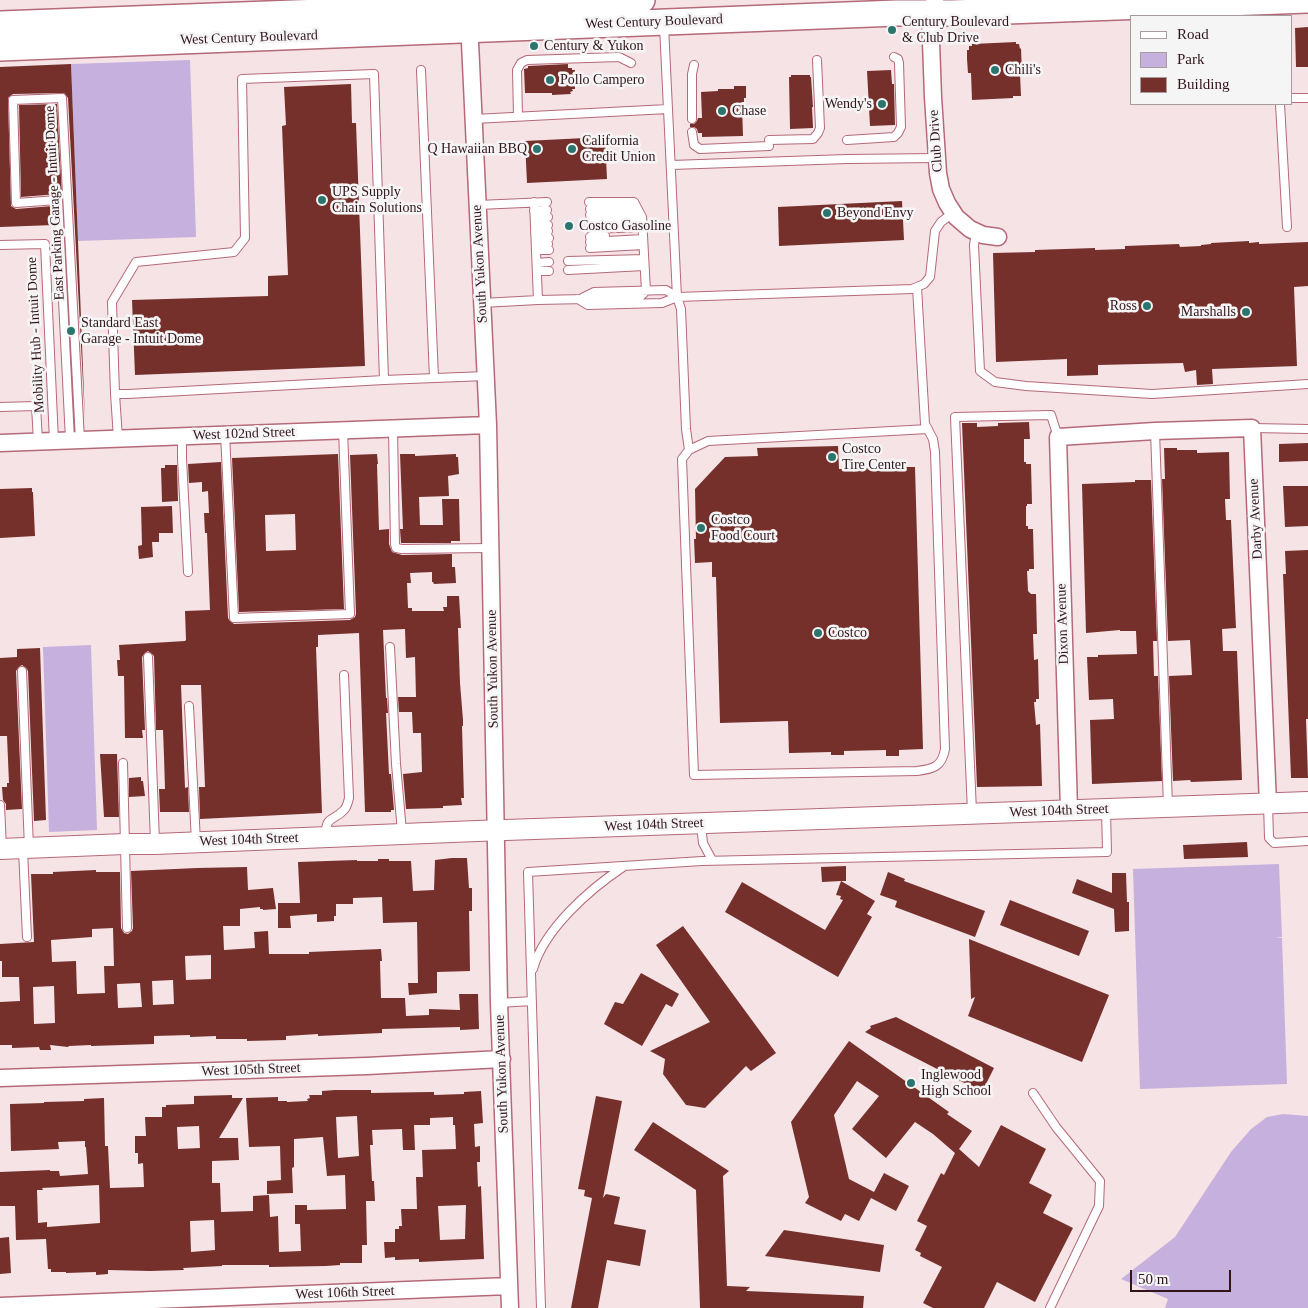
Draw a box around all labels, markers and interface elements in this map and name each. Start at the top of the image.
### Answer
street label: West Century Boulevard [585,11,723,33]
place label: Century Boulevard & Club Drive [902,14,1009,46]
legend [1130,15,1293,105]
marker: Century Boulevard & Club Drive [886,24,898,36]
text: Road [1177,26,1209,42]
street label: West Century Boulevard [180,27,318,49]
place label: Century & Yukon [544,38,644,54]
marker: Century & Yukon [528,40,540,52]
text: Park [1177,51,1205,67]
place label: Chili's [1005,62,1041,78]
marker: Chili's [989,64,1001,76]
place label: Pollo Campero [560,72,644,88]
marker: Pollo Campero [544,74,556,86]
text: Building [1177,76,1230,92]
place label: Wendy's [825,96,872,112]
marker: Wendy's [876,98,888,110]
place label: Chase [732,103,766,119]
street label: East Parking Garage - Intuit Dome [42,105,68,301]
marker: Chase [716,105,728,117]
street label: Club Drive [925,109,947,173]
place label: California Credit Union [582,133,655,166]
place label: Q Hawaiian BBQ [427,141,527,157]
marker: Q Hawaiian BBQ [531,143,543,155]
marker: California Credit Union [566,143,578,155]
place label: UPS Supply Chain Solutions [332,184,422,216]
marker: UPS Supply Chain Solutions [316,194,328,206]
street label: South Yukon Avenue [469,204,491,324]
place label: Beyond Envy [837,205,914,221]
marker: Beyond Envy [821,207,833,219]
place label: Costco Gasoline [579,218,671,234]
marker: Costco Gasoline [563,220,575,232]
street label: Mobility Hub - Intuit Dome [24,257,48,413]
place label: Ross [1110,298,1137,314]
marker: Ross [1141,300,1153,312]
place label: Marshalls [1181,304,1236,320]
marker: Marshalls [1240,306,1252,318]
place label: Standard East Garage - Intuit Dome [81,315,201,348]
marker: Standard East Garage - Intuit Dome [65,325,77,337]
street label: West 102nd Street [193,424,295,444]
place label: Costco Tire Center [842,441,906,474]
marker: Costco Tire Center [826,451,838,463]
street label: Darby Avenue [1245,478,1267,560]
place label: Costco Food Court [711,512,775,544]
marker: Costco Food Court [695,522,707,534]
street label: Dixon Avenue [1053,583,1073,665]
street label: South Yukon Avenue [484,609,502,729]
place label: Costco [828,625,867,641]
marker: Costco [812,627,824,639]
street label: West 104th Street [1009,801,1109,821]
street label: West 104th Street [604,815,704,835]
street label: West 104th Street [199,830,299,850]
street label: South Yukon Avenue [492,1014,512,1134]
street label: West 105th Street [201,1060,301,1080]
place label: Inglewood High School [921,1067,991,1100]
marker: Inglewood High School [905,1077,917,1089]
scale bar [1133,1260,1234,1292]
text: 50 m [1138,1271,1168,1287]
street label: West 106th Street [295,1283,395,1303]

